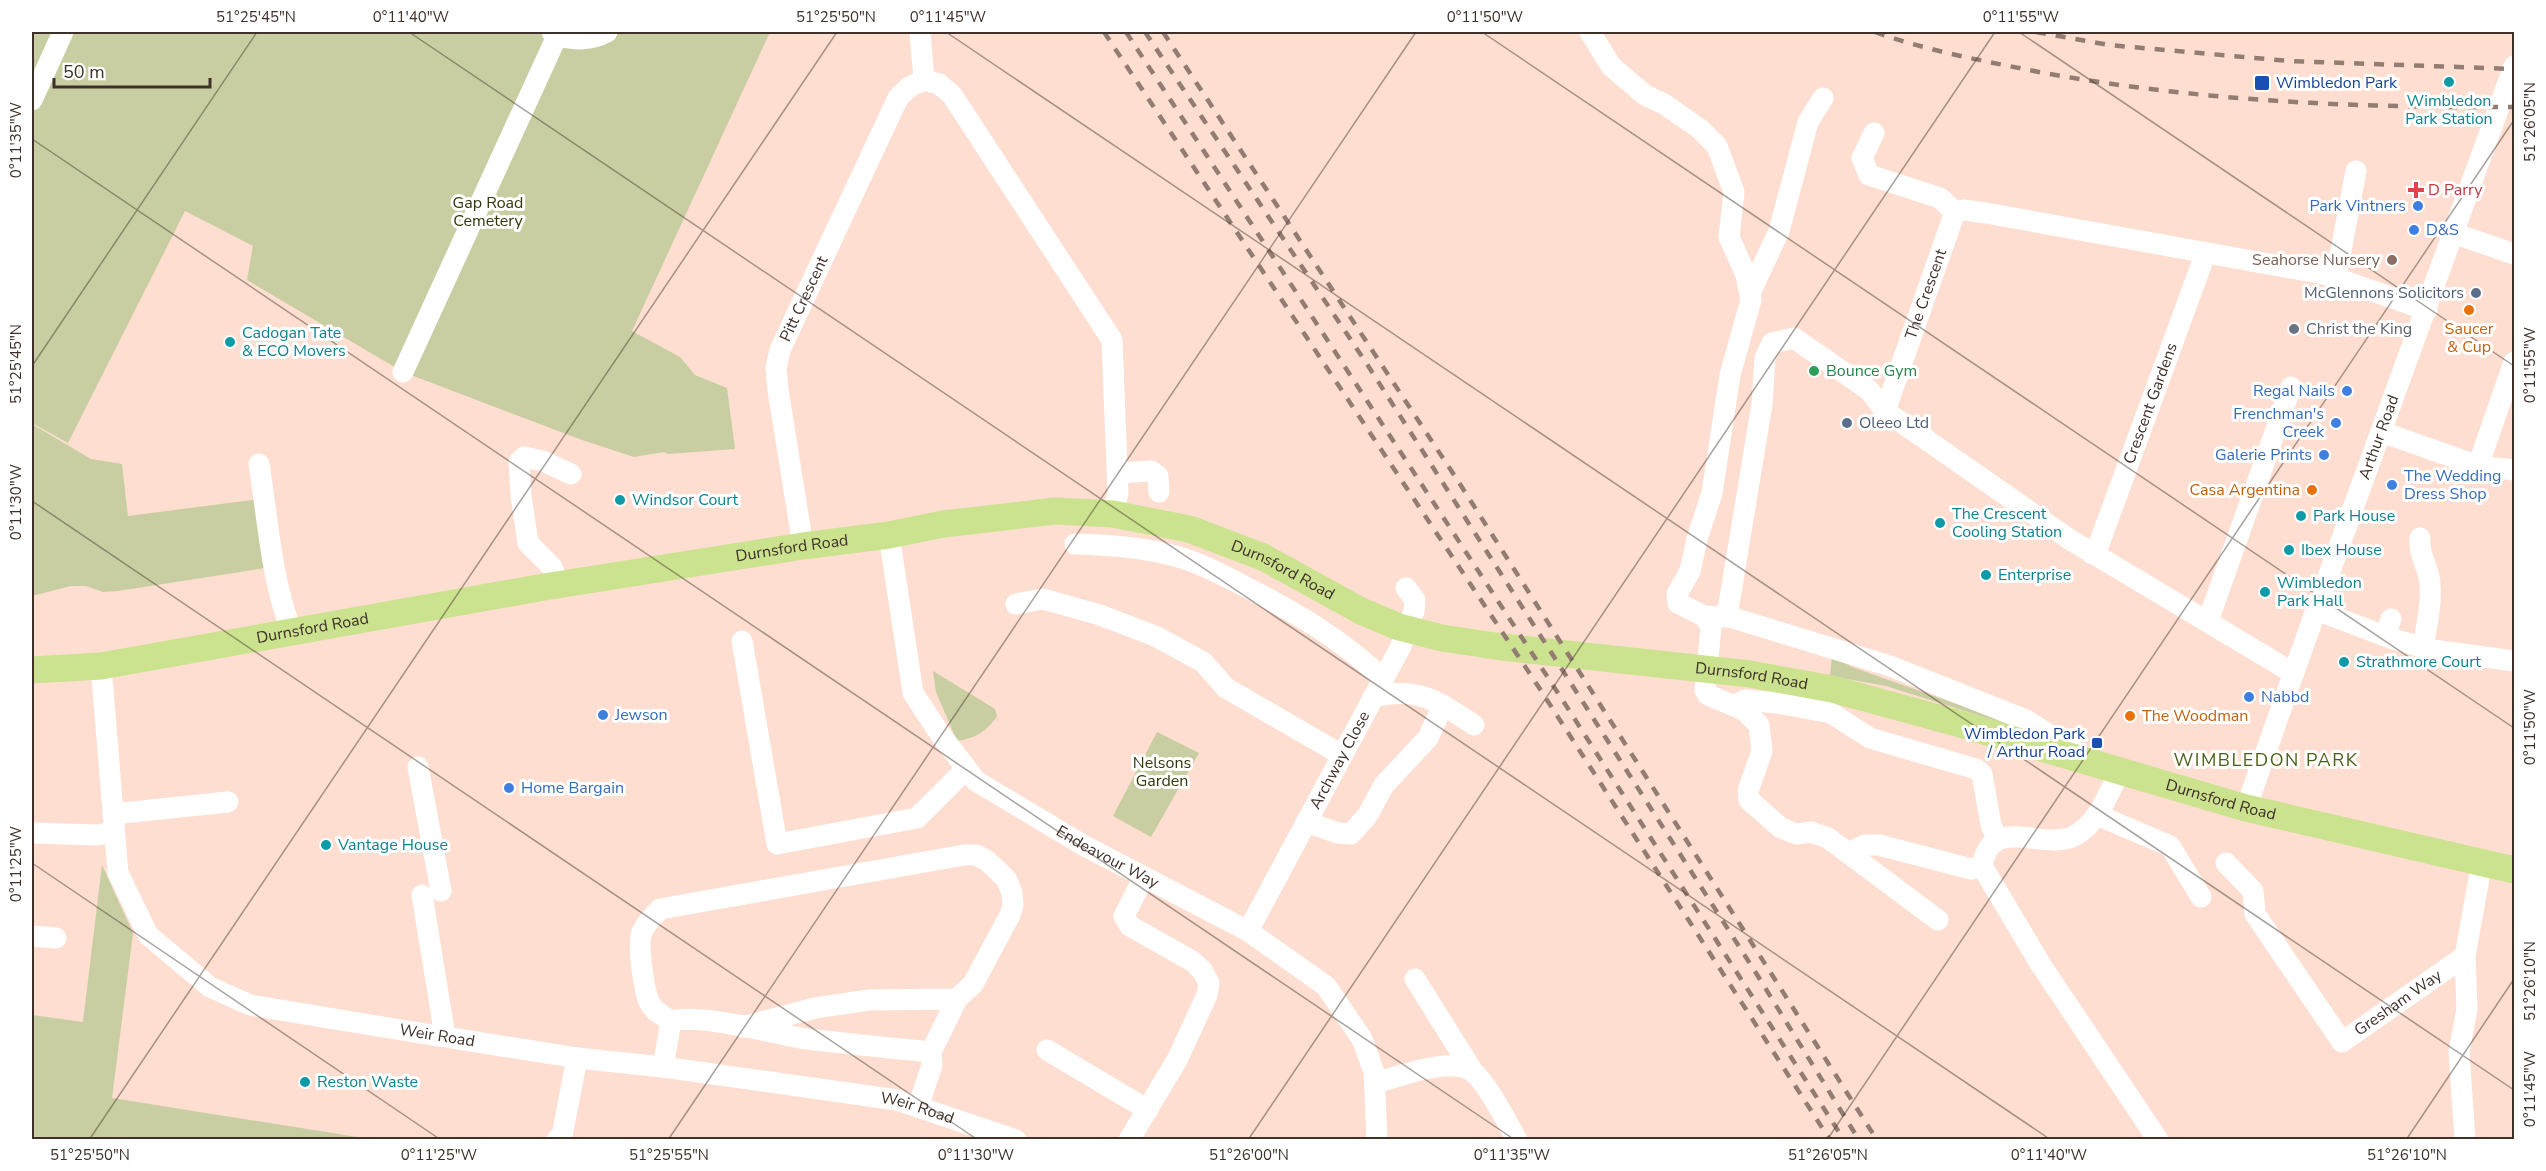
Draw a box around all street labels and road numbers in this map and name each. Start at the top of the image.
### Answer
street label: The Crescent [1900,246,1952,342]
street label: Pitt Crescent [774,252,834,345]
street label: Crescent Gardens [2118,340,2183,467]
street label: Arthur Road [2353,392,2404,483]
street label: Durnsford Road [734,529,850,568]
street label: Durnsford Road [1228,535,1339,605]
street label: Durnsford Road [255,607,370,649]
street label: Durnsford Road [1694,657,1810,695]
street label: Archway Close [1304,707,1375,813]
street label: Durnsford Road [2163,774,2278,826]
street label: Endeavour Way [1052,820,1163,894]
street label: Gresham Way [2350,964,2447,1041]
street label: Weir Road [398,1019,476,1053]
street label: Weir Road [879,1087,957,1129]

